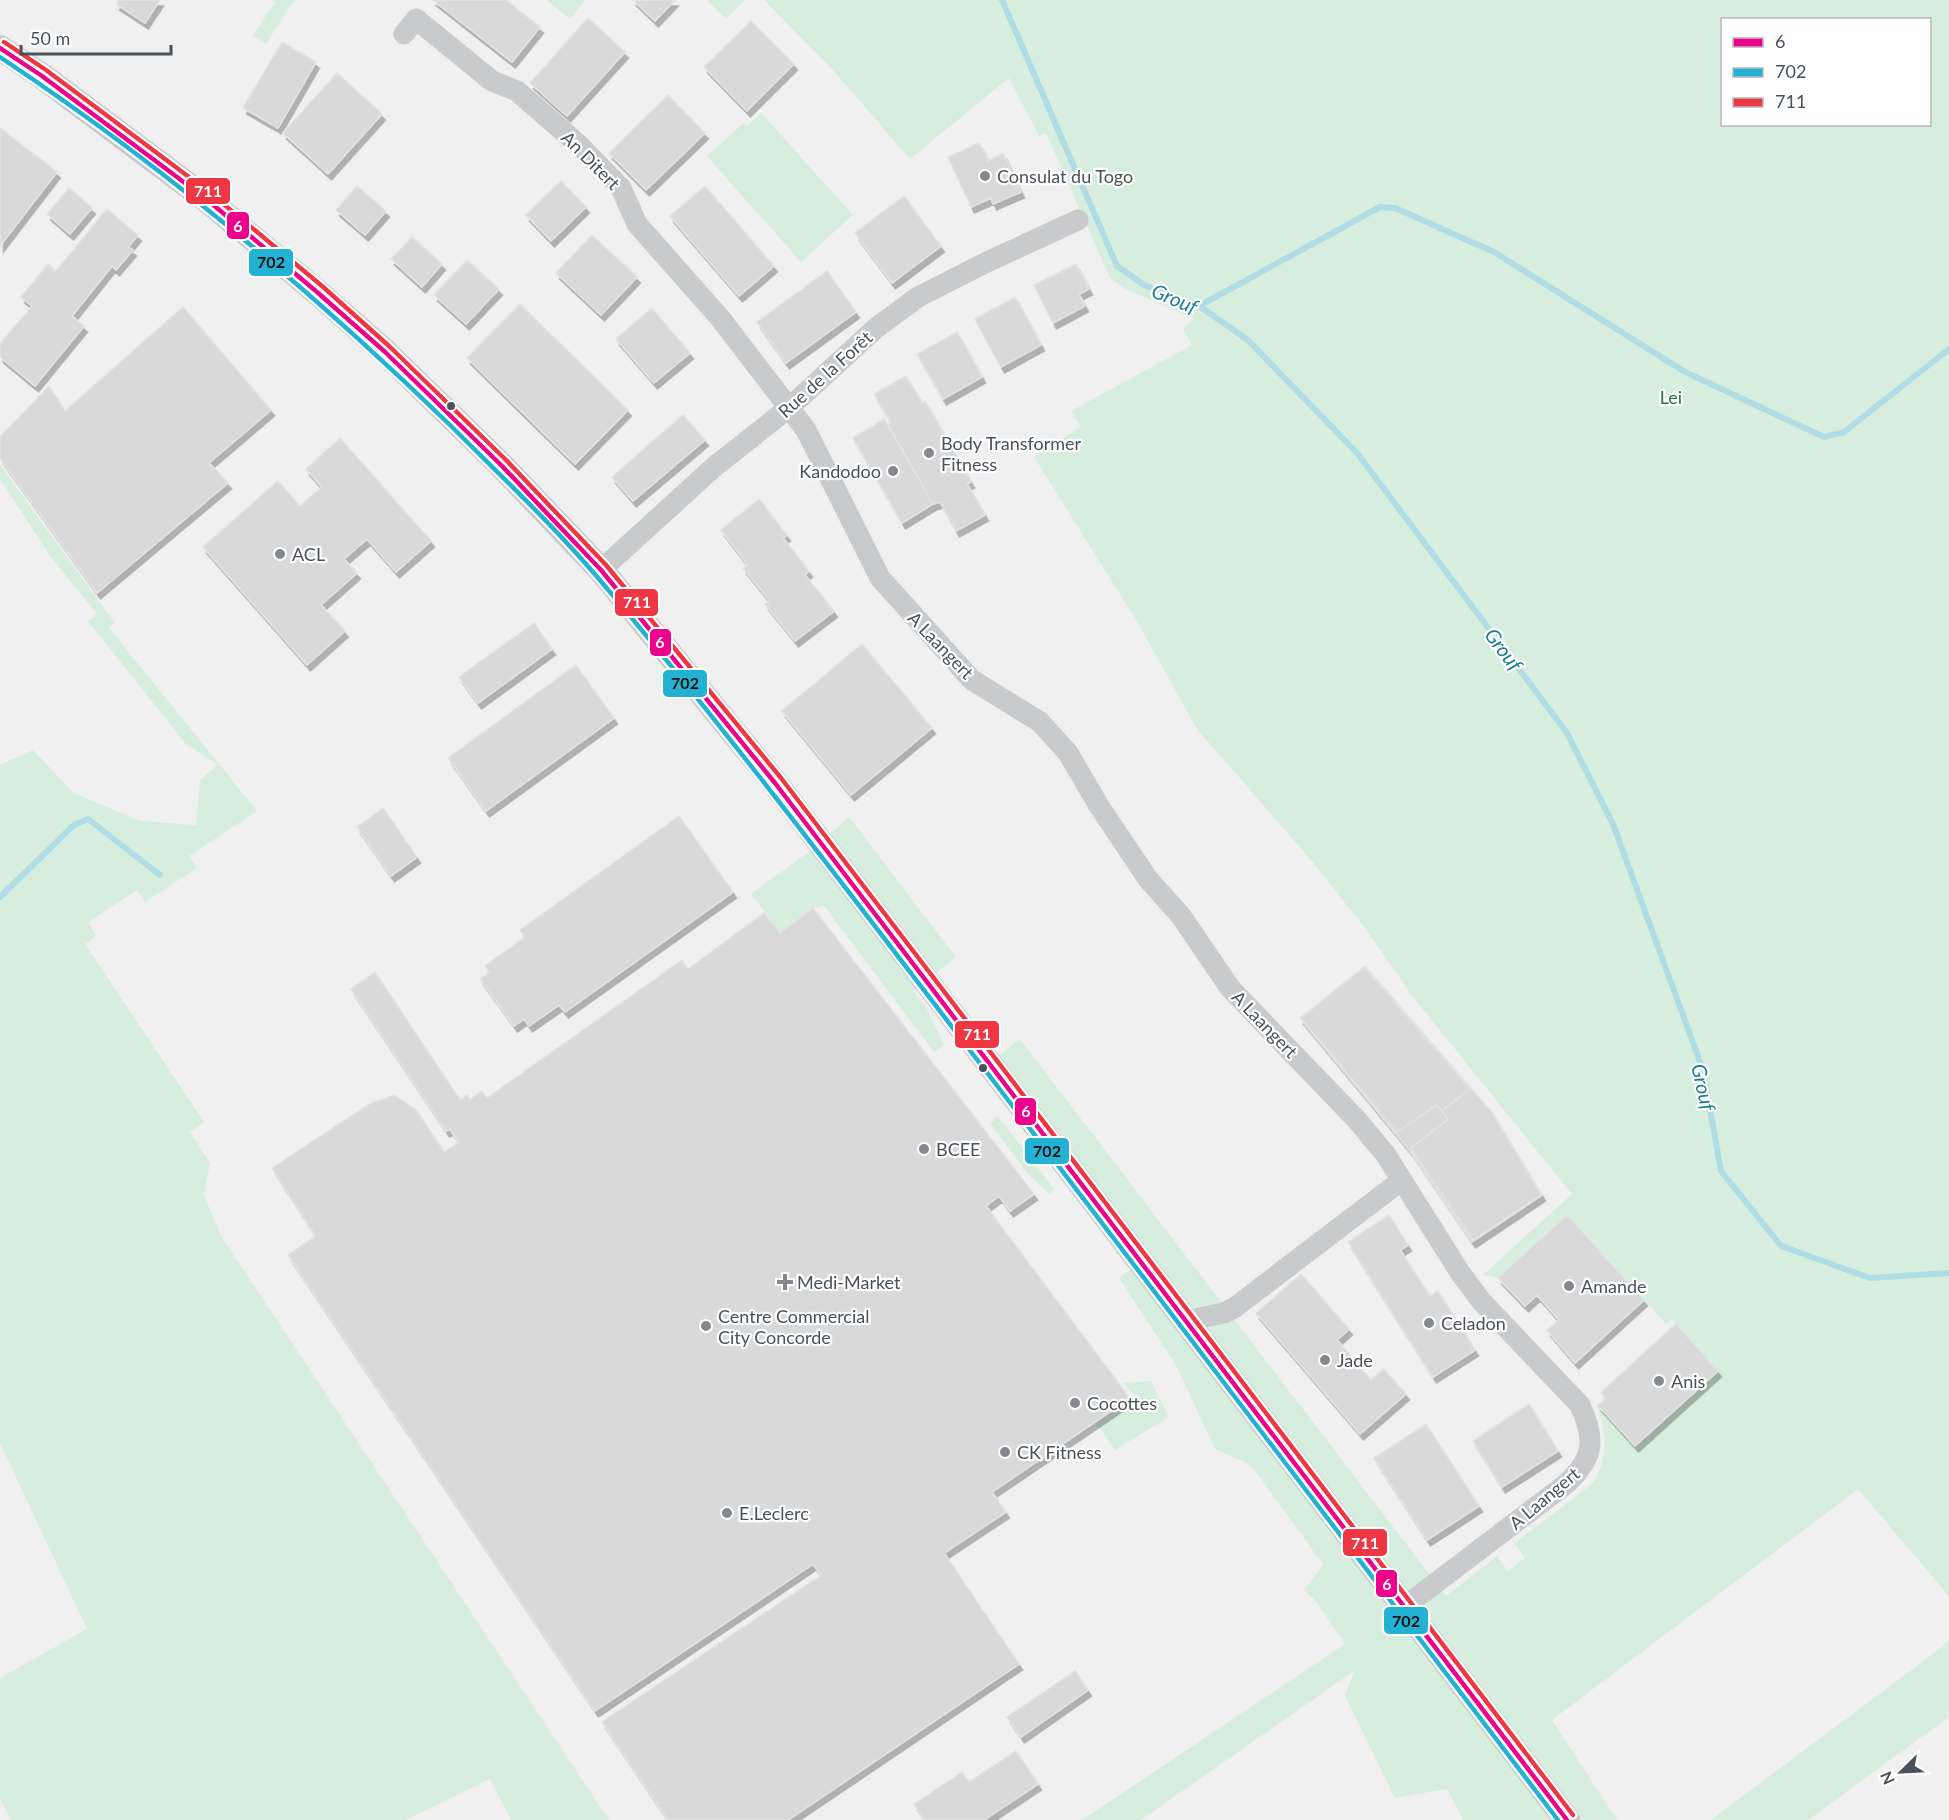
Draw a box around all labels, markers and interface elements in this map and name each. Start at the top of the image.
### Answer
scale bar [21,18,171,56]
legend [1721,18,1931,126]
text: 50 m [30,27,70,49]
text: 6 [1775,30,1785,52]
text: 702 [1775,60,1806,82]
text: 711 [1775,90,1806,112]
street label: An Ditert [557,126,625,194]
place label: Consulat du Togo [997,165,1133,187]
marker: Consulat du Togo [978,169,992,183]
line badge: 711 [185,177,231,205]
text: 711 [194,181,222,200]
line badge: 6 [226,211,250,240]
text: 6 [233,216,243,235]
line badge: 702 [248,248,294,277]
text: 702 [257,252,285,271]
water label: Grouf [1149,278,1203,319]
street label: Rue de la Forêt [774,326,877,422]
park label: Lei [1660,386,1682,408]
unlabelled marker [445,400,457,412]
place label: Body Transformer Fitness [941,432,1082,475]
marker: Body Transformer Fitness [922,446,936,460]
place label: Kandodoo [799,460,881,482]
marker: Kandodoo [886,464,900,478]
place label: ACL [292,543,325,565]
marker: ACL [273,547,287,561]
line badge: 711 [614,588,659,617]
text: 711 [623,592,651,611]
street label: A Laangert [904,607,979,684]
water label: Grouf [1480,623,1529,676]
line badge: 6 [649,628,672,657]
text: 6 [655,632,665,651]
line badge: 702 [662,669,708,698]
text: 702 [671,673,699,692]
street label: A Laangert [1228,986,1303,1063]
line badge: 711 [954,1020,1000,1049]
text: 711 [963,1024,991,1043]
water label: Grouf [1687,1061,1721,1114]
unlabelled marker [977,1062,989,1074]
line badge: 6 [1014,1097,1037,1126]
text: 6 [1021,1101,1031,1120]
line badge: 702 [1024,1137,1070,1165]
place label: BCEE [936,1138,980,1160]
text: 702 [1033,1141,1061,1160]
marker: BCEE [917,1142,931,1156]
place label: Medi-Market [797,1271,901,1293]
marker: Medi-Market [778,1275,792,1289]
place label: Amande [1581,1275,1647,1297]
marker: Amande [1562,1279,1576,1293]
place label: Centre Commercial City Concorde [718,1305,869,1348]
place label: Celadon [1441,1312,1506,1334]
marker: Celadon [1422,1316,1436,1330]
marker: Centre Commercial City Concorde [699,1319,713,1333]
place label: Jade [1337,1349,1373,1371]
marker: Jade [1318,1353,1332,1367]
place label: Anis [1671,1370,1706,1392]
marker: Anis [1652,1374,1666,1388]
place label: Cocottes [1087,1392,1157,1414]
marker: Cocottes [1068,1396,1082,1410]
place label: CK Fitness [1017,1441,1102,1463]
marker: CK Fitness [998,1445,1012,1459]
street label: A Laangert [1504,1462,1584,1534]
place label: E.Leclerc [739,1502,809,1524]
marker: E.Leclerc [720,1506,734,1520]
line badge: 711 [1342,1528,1388,1557]
text: 711 [1351,1533,1379,1552]
line badge: 6 [1375,1569,1398,1598]
text: 6 [1382,1574,1392,1593]
line badge: 702 [1383,1606,1429,1635]
text: 702 [1392,1611,1420,1630]
north arrow [1871,1742,1931,1802]
text: N [1876,1769,1898,1788]

